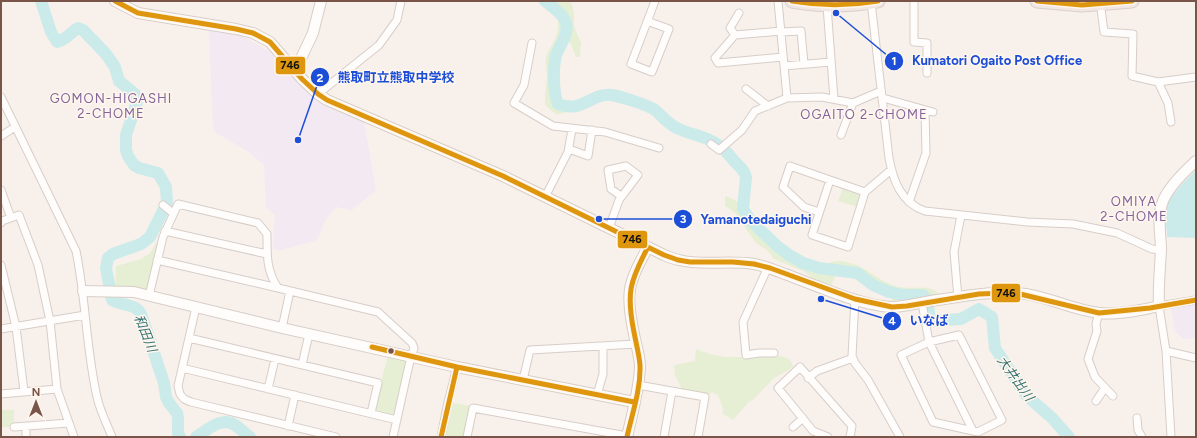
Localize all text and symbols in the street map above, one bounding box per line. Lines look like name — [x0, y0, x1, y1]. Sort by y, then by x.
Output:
callout: Kumatori Ogaito Post Office — [884, 48, 1090, 73]
text: Kumatori Ogaito Post Office — [912, 53, 1082, 68]
text: 1 — [891, 54, 897, 68]
line badge: 746 — [275, 56, 306, 75]
text: 746 — [280, 59, 300, 72]
callout: 熊取町立熊取中学校 — [310, 65, 463, 90]
text: 熊取町立熊取中学校 — [337, 70, 455, 85]
text: 2 — [317, 71, 324, 85]
district label: GOMON-HIGASHI 2-CHOME — [50, 91, 172, 121]
district label: OGAITO 2-CHOME — [800, 107, 928, 122]
district label: OMIYA 2-CHOME — [1100, 194, 1168, 224]
callout: Yamanotedaiguchi — [673, 206, 820, 232]
text: 3 — [680, 212, 687, 226]
text: Yamanotedaiguchi — [701, 212, 811, 227]
line badge: 746 — [617, 230, 648, 249]
text: 746 — [622, 233, 642, 246]
line badge: 746 — [991, 283, 1021, 303]
text: 746 — [996, 287, 1016, 300]
callout: いなば — [882, 308, 957, 333]
water label: 和田川 — [131, 312, 161, 356]
text: いなば — [909, 313, 949, 328]
text: 4 — [888, 314, 896, 328]
unlabelled marker — [386, 346, 396, 356]
water label: 大井出川 — [994, 353, 1038, 405]
north arrow — [16, 382, 56, 422]
text: N — [32, 386, 40, 399]

